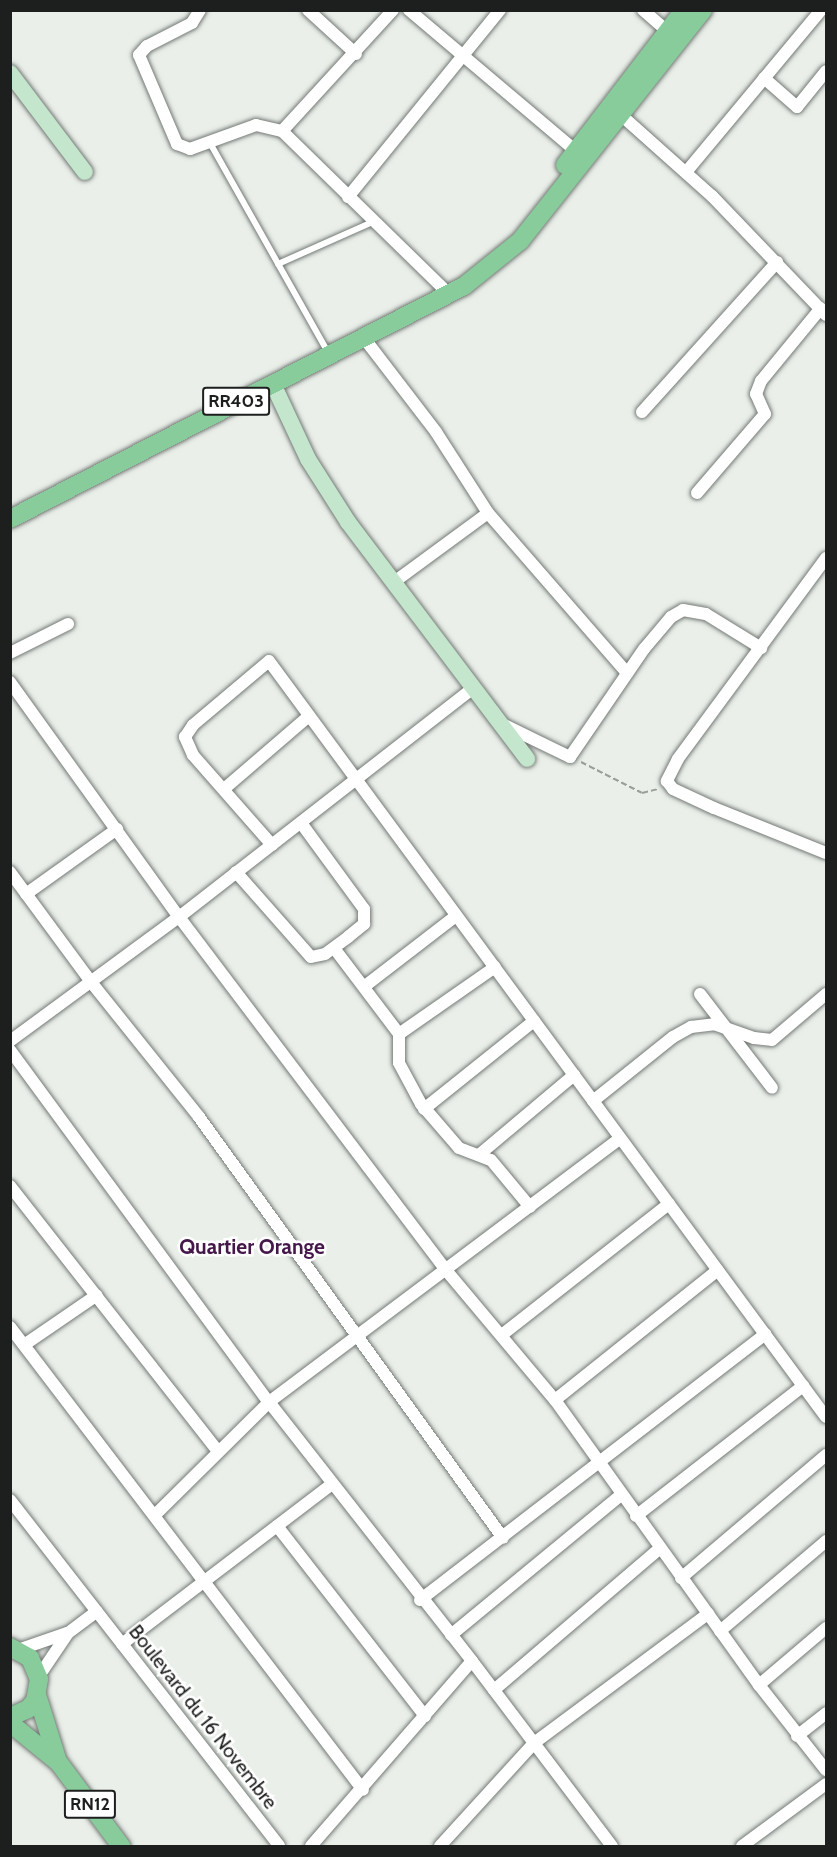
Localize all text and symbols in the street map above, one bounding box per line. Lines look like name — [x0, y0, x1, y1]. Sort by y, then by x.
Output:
road number: RR403 — [202, 386, 270, 416]
district label: Quartier Orange — [179, 1234, 325, 1260]
street label: Boulevard du 16 Novembre — [124, 1620, 282, 1814]
road number: RN12 — [63, 1789, 117, 1819]

